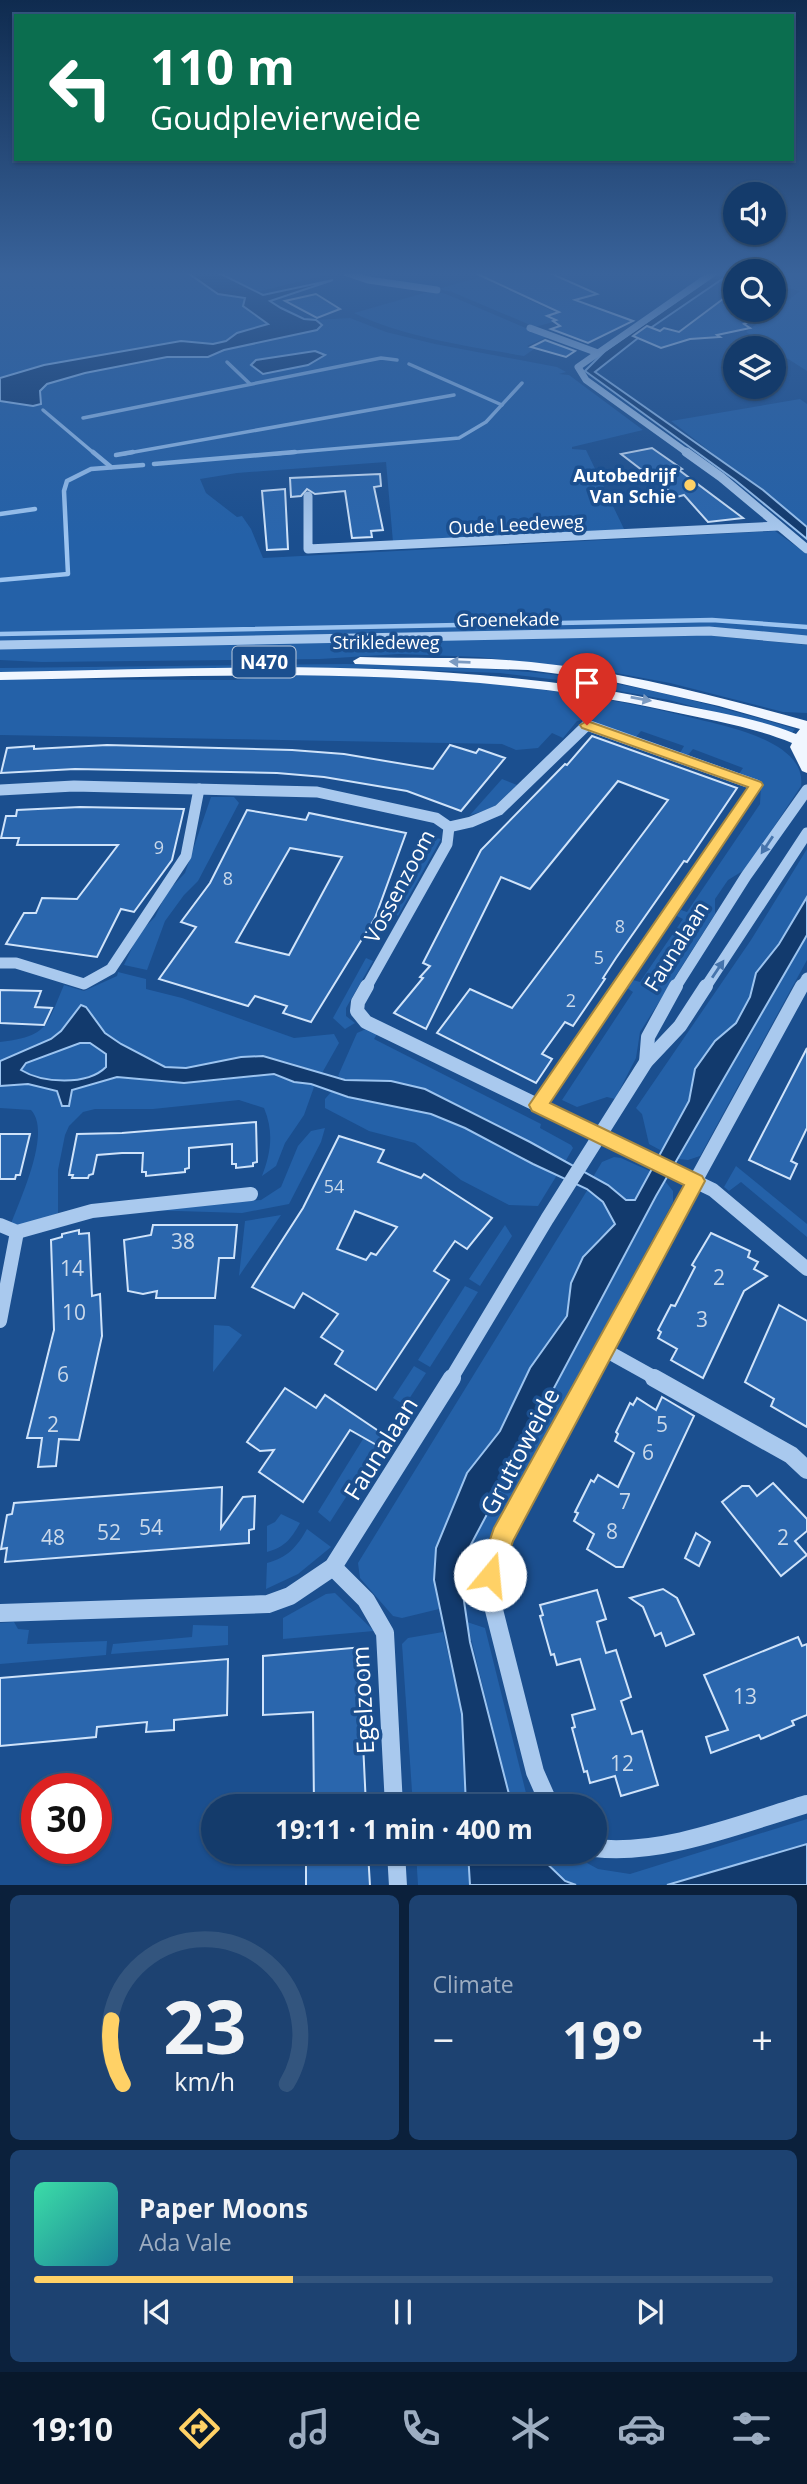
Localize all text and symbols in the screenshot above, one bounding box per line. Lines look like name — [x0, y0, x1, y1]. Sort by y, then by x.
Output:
text: 110 m — [150, 33, 295, 99]
icon: left — [35, 42, 126, 133]
text: Goudplevierweide — [150, 96, 421, 139]
map controls — [723, 182, 786, 399]
button: sound — [723, 182, 786, 245]
button: search — [723, 259, 786, 322]
button: layers — [723, 336, 786, 399]
place label: Autobedrijf Van Schie — [573, 463, 677, 508]
marker: Autobedrijf Van Schie — [682, 477, 698, 493]
street label: Oude Leedeweg — [448, 508, 584, 540]
street label: Groenekade — [456, 606, 560, 632]
street label: Strikledeweg — [332, 630, 440, 654]
road number: N470 — [232, 646, 296, 678]
pin — [557, 653, 617, 725]
one-way arrow — [449, 657, 471, 668]
icon: arrive — [568, 664, 606, 702]
one-way arrow — [630, 694, 652, 705]
street label: Vossenzoom — [357, 825, 441, 947]
house number: 9 — [154, 835, 164, 859]
one-way arrow — [761, 836, 774, 855]
house number: 8 — [223, 866, 233, 890]
street label: Faunalaan — [637, 896, 715, 996]
house number: 8 — [615, 914, 625, 938]
house number: 5 — [594, 945, 604, 969]
one-way arrow — [711, 960, 724, 979]
house number: 2 — [566, 988, 576, 1012]
house number: 54 — [324, 1174, 344, 1198]
house number: 38 — [171, 1227, 195, 1255]
house number: 14 — [60, 1254, 84, 1282]
house number: 2 — [713, 1263, 725, 1291]
house number: 10 — [62, 1298, 86, 1326]
house number: 3 — [696, 1305, 708, 1333]
house number: 6 — [57, 1360, 69, 1388]
street label: Gruttoweide — [472, 1382, 566, 1520]
street label: Faunalaan — [335, 1390, 425, 1506]
house number: 2 — [47, 1410, 59, 1438]
house number: 5 — [656, 1410, 668, 1438]
house number: 6 — [642, 1438, 654, 1466]
house number: 7 — [619, 1487, 631, 1515]
house number: 54 — [139, 1513, 163, 1541]
house number: 8 — [606, 1517, 618, 1545]
house number: 52 — [97, 1518, 121, 1546]
house number: 48 — [41, 1523, 65, 1551]
house number: 2 — [777, 1523, 789, 1551]
position arrow — [453, 1538, 527, 1612]
street label: Egelzoom — [343, 1645, 381, 1755]
house number: 13 — [733, 1682, 757, 1710]
house number: 12 — [610, 1749, 634, 1777]
speed limit sign: 30 — [21, 1773, 112, 1864]
text: 19:11 · 1 min · 400 m — [275, 1811, 533, 1847]
text: Climate — [433, 1968, 514, 2000]
text: 23 — [163, 1976, 246, 2075]
text: 19° — [562, 2003, 644, 2074]
text: − — [433, 2013, 454, 2065]
text: + — [751, 2013, 773, 2065]
text: km/h — [174, 2063, 235, 2097]
text: Paper Moons — [139, 2190, 308, 2226]
text: Ada Vale — [139, 2226, 232, 2258]
icon: previous — [138, 2293, 176, 2331]
icon: pause — [384, 2293, 422, 2331]
icon: next — [631, 2293, 669, 2331]
icon: directions — [175, 2404, 224, 2453]
icon: music — [285, 2404, 334, 2453]
icon: phone — [396, 2404, 445, 2453]
icon: climate — [506, 2404, 555, 2453]
icon: car — [617, 2404, 666, 2453]
icon: filters — [727, 2404, 776, 2453]
text: 19:10 — [31, 2407, 113, 2450]

